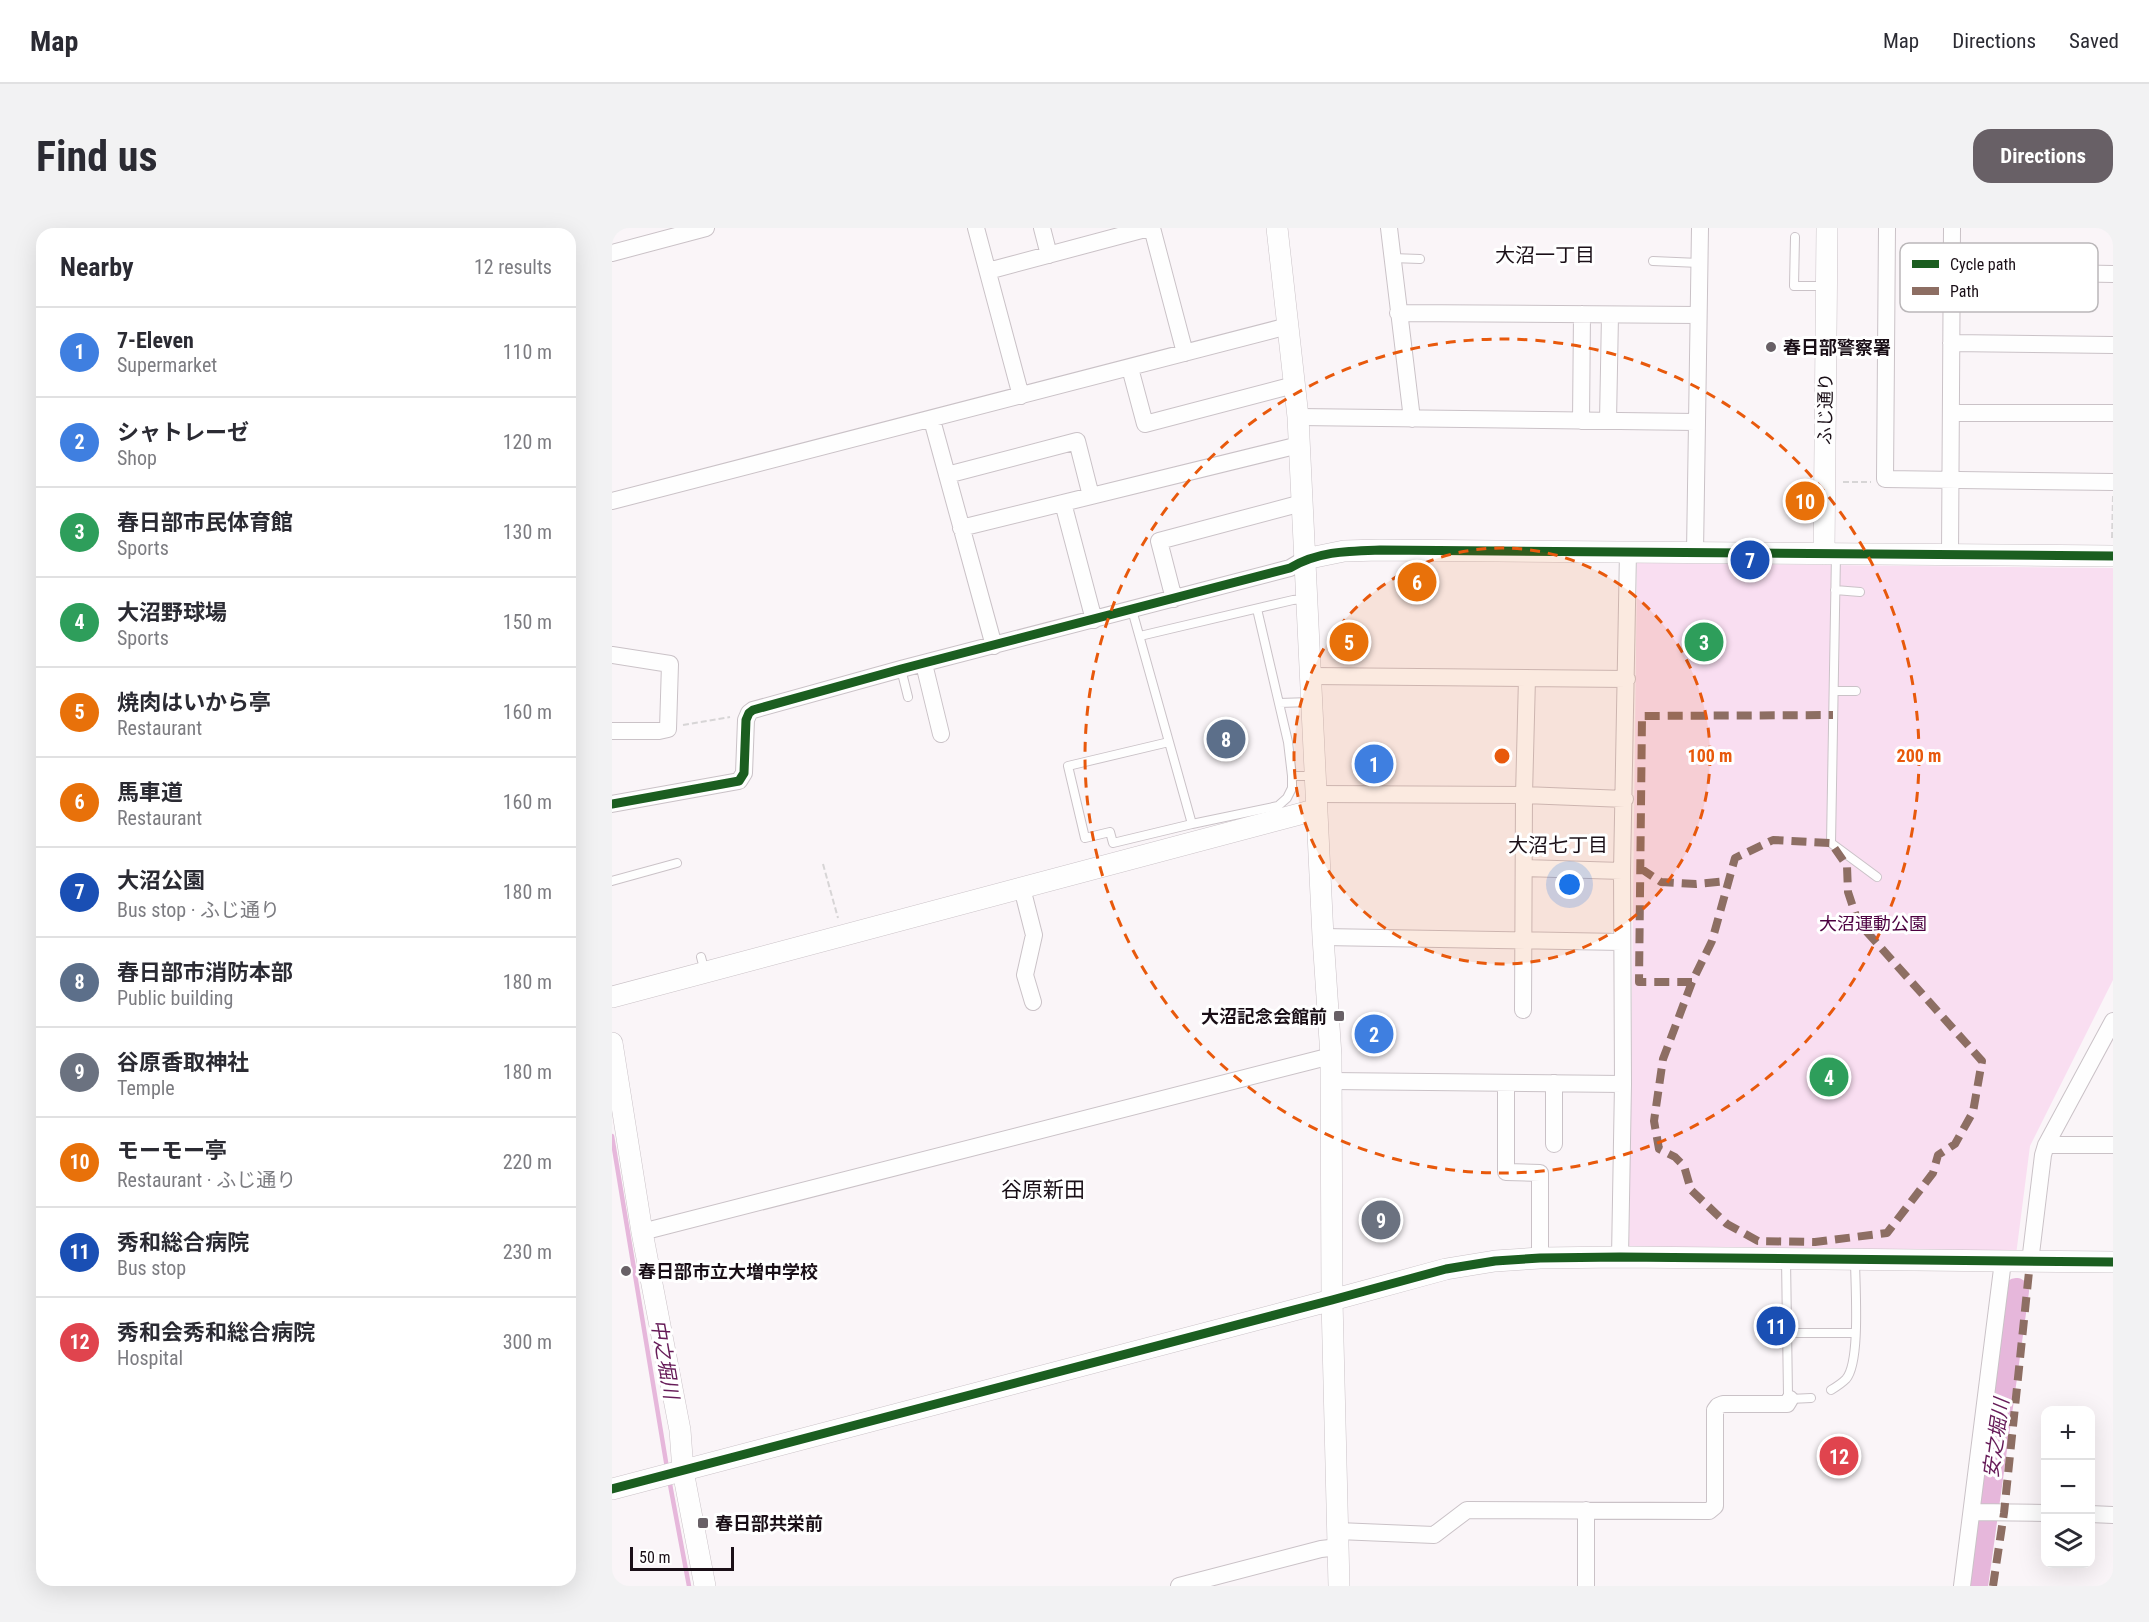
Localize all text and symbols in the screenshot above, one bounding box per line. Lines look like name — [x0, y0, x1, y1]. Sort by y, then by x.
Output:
text: Map — [30, 25, 78, 58]
text: Map — [1883, 29, 1919, 53]
text: Directions — [1952, 29, 2036, 53]
text: Saved — [2069, 29, 2119, 53]
button: Directions — [1973, 129, 2113, 183]
text: Find us — [36, 132, 157, 181]
district label: 大沼一丁目 — [1495, 243, 1595, 267]
legend — [1900, 243, 2098, 312]
text: Nearby — [60, 252, 134, 282]
text: 12 results — [474, 255, 552, 279]
text: Cycle path — [1950, 255, 2016, 274]
text: Path — [1950, 282, 1979, 301]
text: 7-Eleven — [117, 328, 194, 353]
place label: 春日部警察署 — [1783, 337, 1891, 358]
text: 1 — [74, 340, 85, 364]
text: 110 m — [503, 340, 552, 364]
marker: 春日部警察署 — [1764, 340, 1778, 354]
text: Supermarket — [117, 353, 217, 377]
street label: ふじ通り — [1814, 373, 1836, 445]
text: シャトレーゼ — [117, 420, 249, 445]
text: 2 — [74, 430, 85, 454]
text: 120 m — [503, 430, 552, 454]
text: Shop — [117, 446, 157, 470]
pin: 10 — [1786, 478, 1824, 524]
text: 春日部市民体育館 — [117, 510, 293, 535]
text: 3 — [74, 520, 85, 544]
text: 130 m — [503, 520, 552, 544]
text: Sports — [117, 536, 169, 560]
pin: 7 — [1730, 538, 1770, 582]
pin: 6 — [1398, 560, 1436, 604]
text: 大沼野球場 — [117, 600, 227, 625]
text: 4 — [74, 610, 85, 634]
text: 150 m — [503, 610, 552, 634]
pin: 5 — [1330, 620, 1368, 664]
pin: 3 — [1684, 620, 1724, 664]
text: Sports — [117, 626, 169, 650]
text: 焼肉はいから亭 — [117, 690, 271, 715]
text: 5 — [74, 700, 85, 724]
text: 160 m — [503, 700, 552, 724]
text: Restaurant — [117, 716, 202, 740]
pin: 8 — [1206, 716, 1246, 762]
pin: 1 — [1354, 742, 1394, 786]
text: 100 m — [1688, 745, 1732, 766]
text: 200 m — [1897, 745, 1941, 766]
centre of rings — [1492, 746, 1512, 766]
text: 馬車道 — [117, 780, 183, 805]
text: 6 — [74, 790, 85, 814]
text: 160 m — [503, 790, 552, 814]
text: Restaurant — [117, 806, 202, 830]
district label: 大沼七丁目 — [1508, 833, 1608, 857]
text: 大沼公園 — [117, 868, 205, 893]
your location — [1555, 870, 1584, 899]
text: 7 — [74, 880, 85, 904]
text: 180 m — [503, 880, 552, 904]
text: Bus stop · ふじ通り — [117, 898, 280, 922]
park label: 大沼運動公園 — [1819, 913, 1927, 934]
text: 春日部市消防本部 — [117, 960, 293, 985]
text: 8 — [74, 970, 85, 994]
text: 180 m — [503, 970, 552, 994]
text: Public building — [117, 986, 233, 1010]
place label: 大沼記念会館前 — [1201, 1006, 1327, 1027]
marker: 大沼記念会館前 — [1332, 1009, 1346, 1023]
pin: 2 — [1354, 1012, 1394, 1056]
text: 谷原香取神社 — [117, 1050, 249, 1075]
pin: 4 — [1810, 1054, 1848, 1100]
text: 9 — [74, 1060, 85, 1084]
text: 180 m — [503, 1060, 552, 1084]
text: Temple — [117, 1076, 175, 1100]
text: モーモー亭 — [117, 1138, 227, 1163]
text: 10 — [69, 1150, 90, 1174]
text: 220 m — [503, 1150, 552, 1174]
text: Restaurant · ふじ通り — [117, 1168, 296, 1192]
district label: 谷原新田 — [1001, 1178, 1085, 1202]
pin: 9 — [1362, 1198, 1400, 1242]
text: 秀和総合病院 — [117, 1230, 249, 1255]
text: 11 — [69, 1240, 90, 1264]
text: 230 m — [503, 1240, 552, 1264]
text: Bus stop — [117, 1256, 186, 1280]
place label: 春日部市立大増中学校 — [638, 1261, 818, 1282]
marker: 春日部市立大増中学校 — [619, 1264, 633, 1278]
pin: 11 — [1756, 1304, 1796, 1348]
water label: 中之堀川 — [646, 1318, 684, 1402]
text: 秀和会秀和総合病院 — [117, 1320, 315, 1345]
text: 12 — [69, 1330, 90, 1354]
text: 300 m — [503, 1330, 552, 1354]
text: Hospital — [117, 1346, 183, 1370]
water label: 安之堀川 — [1979, 1395, 2014, 1479]
map controls — [2041, 1406, 2095, 1568]
button: + — [2041, 1406, 2095, 1460]
pin: 12 — [1820, 1434, 1858, 1478]
button: − — [2041, 1460, 2095, 1514]
place label: 春日部共栄前 — [715, 1513, 823, 1534]
button: layers — [2041, 1514, 2095, 1568]
marker: 春日部共栄前 — [696, 1516, 710, 1530]
scale bar — [630, 1544, 734, 1572]
text: 50 m — [639, 1548, 671, 1567]

